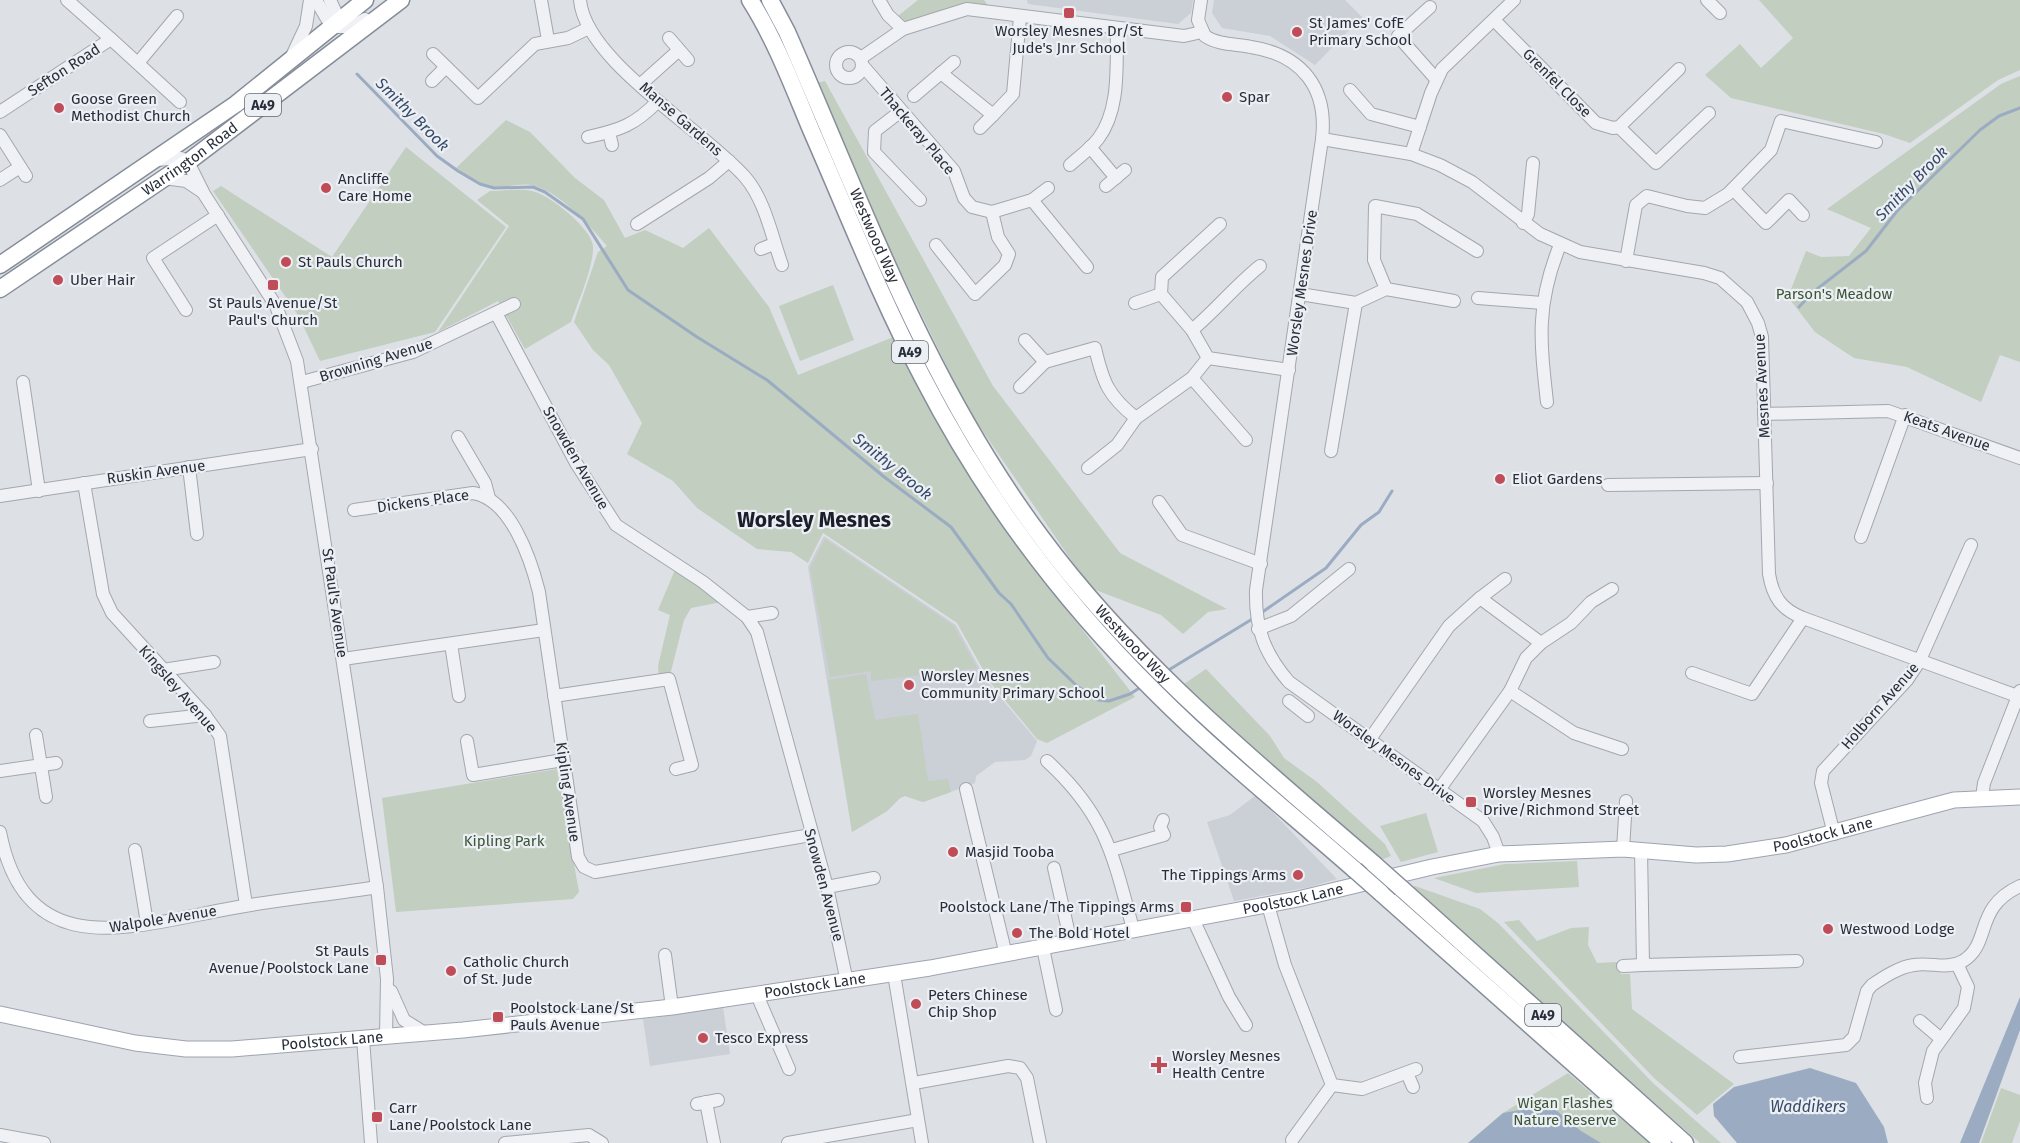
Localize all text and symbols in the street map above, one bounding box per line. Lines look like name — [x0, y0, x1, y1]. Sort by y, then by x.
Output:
marker: Worsley Mesnes Dr/St Jude's Jnr School — [1062, 6, 1076, 20]
place label: St James' CofE Primary School — [1309, 14, 1412, 49]
place label: Worsley Mesnes Dr/St Jude's Jnr School — [995, 22, 1144, 57]
marker: St James' CofE Primary School — [1290, 25, 1304, 39]
street label: Sefton Road — [24, 40, 104, 100]
street label: Grenfel Close — [1519, 45, 1595, 121]
water label: Smithy Brook — [371, 73, 453, 155]
street label: Manse Gardens — [636, 78, 726, 160]
street label: Thackeray Place — [875, 84, 959, 178]
place label: Spar — [1239, 88, 1270, 106]
place label: Goose Green Methodist Church — [71, 90, 190, 125]
marker: Spar — [1220, 90, 1234, 104]
road number: A49 — [245, 94, 281, 116]
marker: Goose Green Methodist Church — [52, 101, 66, 115]
street label: Warrington Road — [138, 118, 241, 200]
water label: Smithy Brook — [1871, 142, 1952, 225]
place label: Ancliffe Care Home — [338, 170, 412, 205]
marker: Ancliffe Care Home — [319, 181, 333, 195]
street label: Westwood Way — [846, 186, 903, 286]
street label: Worsley Mesnes Drive — [1283, 209, 1321, 357]
place label: St Pauls Church — [298, 253, 403, 271]
marker: St Pauls Church — [279, 255, 293, 269]
place label: Uber Hair — [70, 271, 135, 289]
marker: Uber Hair — [51, 273, 65, 287]
marker: St Pauls Avenue/St Paul's Church — [266, 278, 280, 292]
park label: Parson's Meadow — [1776, 285, 1892, 303]
place label: St Pauls Avenue/St Paul's Church — [209, 294, 338, 329]
street label: Mesnes Avenue — [1750, 333, 1774, 439]
street label: Browning Avenue — [317, 334, 435, 386]
road number: A49 — [892, 341, 928, 363]
street label: Snowden Avenue — [539, 403, 613, 513]
street label: Keats Avenue — [1901, 407, 1993, 455]
water label: Smithy Brook — [849, 428, 936, 504]
street label: Ruskin Avenue — [106, 456, 206, 488]
place label: Eliot Gardens — [1512, 470, 1603, 488]
marker: Eliot Gardens — [1493, 472, 1507, 486]
street label: Dickens Place — [376, 486, 470, 516]
district label: Worsley Mesnes — [737, 507, 891, 533]
street label: St Paul's Avenue — [318, 547, 352, 659]
street label: Westwood Way — [1091, 601, 1175, 687]
street label: Kingsley Avenue — [135, 642, 221, 736]
street label: Holborn Avenue — [1837, 659, 1923, 753]
place label: Worsley Mesnes Community Primary School — [921, 667, 1105, 702]
marker: Worsley Mesnes Community Primary School — [902, 678, 916, 692]
street label: Worsley Mesnes Drive — [1329, 706, 1459, 808]
street label: Kipling Avenue — [552, 741, 584, 843]
place label: Worsley Mesnes Drive/Richmond Street — [1483, 784, 1640, 819]
marker: Worsley Mesnes Drive/Richmond Street — [1464, 795, 1478, 809]
street label: Poolstock Lane — [1772, 813, 1875, 856]
street label: Snowden Avenue — [800, 827, 848, 943]
park label: Kipling Park — [464, 832, 545, 850]
place label: Masjid Tooba — [965, 843, 1054, 861]
marker: Masjid Tooba — [946, 845, 960, 859]
place label: The Tippings Arms — [1162, 866, 1286, 884]
marker: The Tippings Arms — [1291, 868, 1305, 882]
street label: Poolstock Lane — [1241, 879, 1345, 918]
place label: Poolstock Lane/The Tippings Arms — [939, 898, 1174, 916]
marker: Poolstock Lane/The Tippings Arms — [1179, 900, 1193, 914]
street label: Walpole Avenue — [108, 902, 218, 936]
place label: Westwood Lodge — [1840, 920, 1955, 938]
marker: Westwood Lodge — [1821, 922, 1835, 936]
place label: The Bold Hotel — [1029, 924, 1130, 942]
marker: The Bold Hotel — [1010, 926, 1024, 940]
place label: St Pauls Avenue/Poolstock Lane — [209, 942, 369, 977]
marker: St Pauls Avenue/Poolstock Lane — [374, 953, 388, 967]
place label: Catholic Church of St. Jude — [463, 953, 569, 988]
marker: Catholic Church of St. Jude — [444, 964, 458, 978]
street label: Poolstock Lane — [763, 969, 867, 1002]
place label: Peters Chinese Chip Shop — [928, 986, 1028, 1021]
marker: Peters Chinese Chip Shop — [909, 997, 923, 1011]
place label: Poolstock Lane/St Pauls Avenue — [510, 999, 634, 1034]
road number: A49 — [1525, 1004, 1561, 1026]
marker: Poolstock Lane/St Pauls Avenue — [491, 1010, 505, 1024]
street label: Poolstock Lane — [280, 1028, 384, 1054]
place label: Tesco Express — [715, 1029, 808, 1047]
marker: Tesco Express — [696, 1031, 710, 1045]
place label: Worsley Mesnes Health Centre — [1172, 1047, 1280, 1082]
marker: Worsley Mesnes Health Centre — [1150, 1056, 1168, 1074]
park label: Wigan Flashes Nature Reserve — [1513, 1094, 1617, 1129]
water label: Waddikers — [1770, 1097, 1846, 1116]
place label: Carr Lane/Poolstock Lane — [389, 1099, 532, 1134]
marker: Carr Lane/Poolstock Lane — [370, 1110, 384, 1124]

